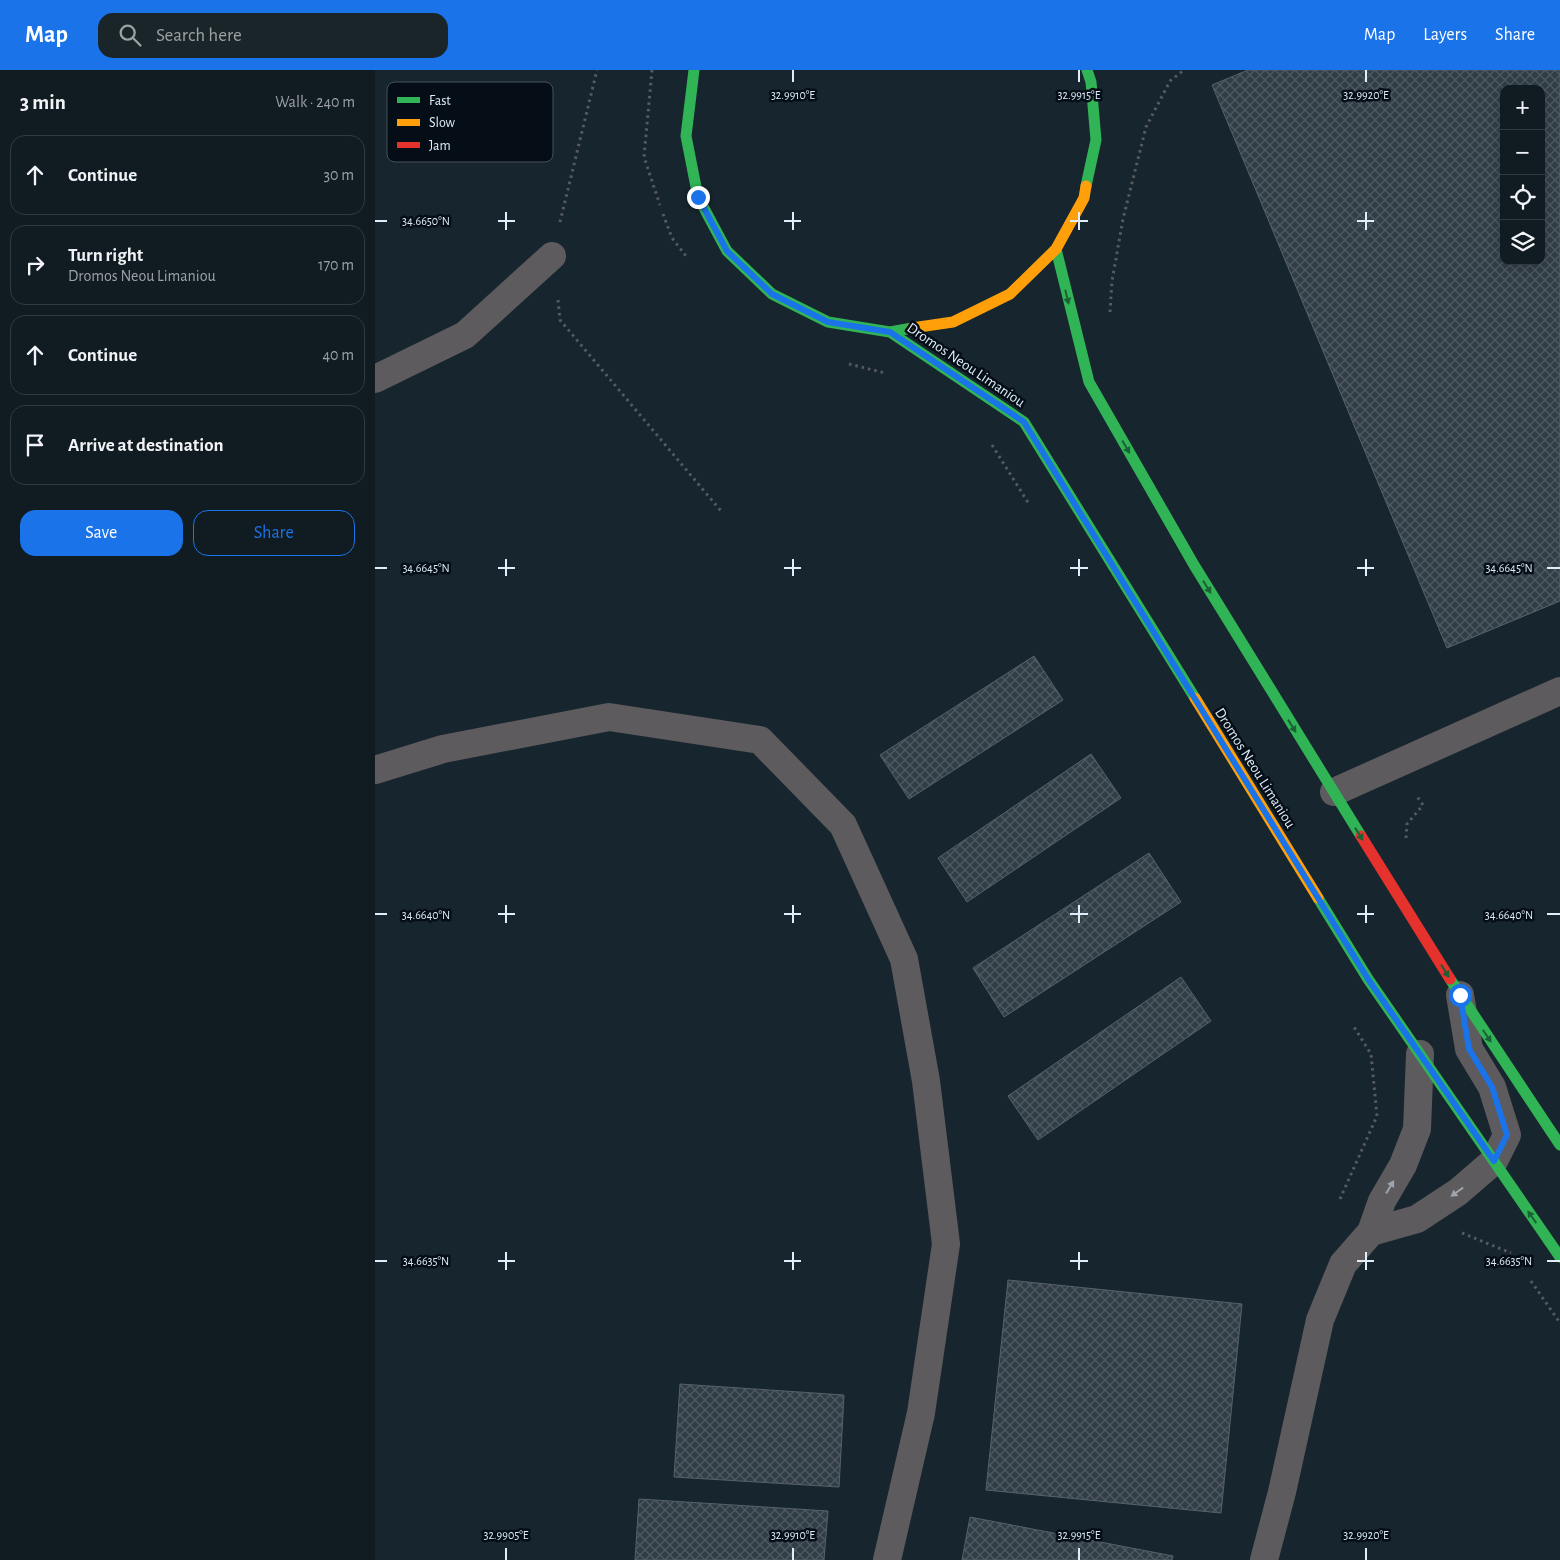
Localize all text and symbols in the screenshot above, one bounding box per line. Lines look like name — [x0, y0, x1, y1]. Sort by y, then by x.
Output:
search box — [98, 13, 448, 58]
icon: search — [116, 21, 144, 49]
text: Map — [25, 23, 68, 47]
text: Search here — [156, 26, 242, 45]
text: Map — [1364, 26, 1395, 44]
text: Layers — [1423, 26, 1467, 44]
text: Share — [1495, 26, 1535, 44]
legend — [387, 82, 553, 162]
map controls — [1500, 85, 1545, 265]
button: + — [1500, 85, 1545, 130]
text: 32.9910°E — [771, 89, 815, 101]
text: 32.9915°E — [1058, 89, 1101, 101]
text: 32.9920°E — [1343, 89, 1389, 101]
text: 3 min — [20, 92, 66, 113]
text: Walk · 240 m — [275, 94, 355, 110]
text: Fast — [429, 94, 451, 108]
text: Slow — [429, 116, 456, 130]
button: − — [1500, 130, 1545, 175]
text: Jam — [429, 139, 451, 153]
icon: ahead — [21, 161, 49, 189]
text: Continue — [68, 166, 137, 185]
text: 30 m — [324, 167, 354, 183]
button: locate — [1500, 175, 1545, 220]
route end — [687, 186, 710, 209]
text: 34.6650°N — [402, 215, 450, 227]
button: layers — [1500, 220, 1545, 265]
text: Turn right — [68, 246, 143, 265]
icon: right — [21, 251, 49, 279]
text: 170 m — [318, 257, 354, 273]
text: Dromos Neou Limaniou — [68, 268, 216, 284]
one-way arrow — [1064, 289, 1072, 304]
street label: Dromos Neou Limaniou — [904, 320, 1028, 410]
icon: ahead — [21, 341, 49, 369]
text: Continue — [68, 346, 137, 365]
text: 40 m — [322, 347, 354, 363]
icon: arrive — [21, 431, 49, 459]
text: Arrive at destination — [68, 436, 224, 455]
one-way arrow — [1121, 440, 1130, 453]
button: Save — [20, 510, 183, 556]
button: Share — [193, 510, 355, 556]
text: 34.6645°N — [402, 562, 450, 574]
text: 34.6645°N — [1485, 562, 1533, 574]
one-way arrow — [1203, 581, 1212, 594]
street label: Dromos Neou Limaniou — [1212, 705, 1298, 831]
one-way arrow — [1288, 719, 1297, 732]
one-way arrow — [1355, 827, 1364, 840]
text: 34.6640°N — [402, 909, 450, 921]
text: 34.6640°N — [1485, 909, 1533, 921]
one-way arrow — [1441, 965, 1450, 978]
route start — [1449, 984, 1472, 1007]
one-way arrow — [1482, 1029, 1492, 1043]
one-way arrow — [1386, 1181, 1395, 1194]
one-way arrow — [1450, 1187, 1464, 1197]
one-way arrow — [1527, 1210, 1537, 1223]
text: 34.6635°N — [403, 1255, 449, 1267]
text: 34.6635°N — [1486, 1255, 1532, 1267]
text: 32.9905°E — [483, 1529, 529, 1541]
text: 32.9910°E — [771, 1529, 815, 1541]
text: 32.9915°E — [1058, 1529, 1101, 1541]
text: 32.9920°E — [1343, 1529, 1389, 1541]

